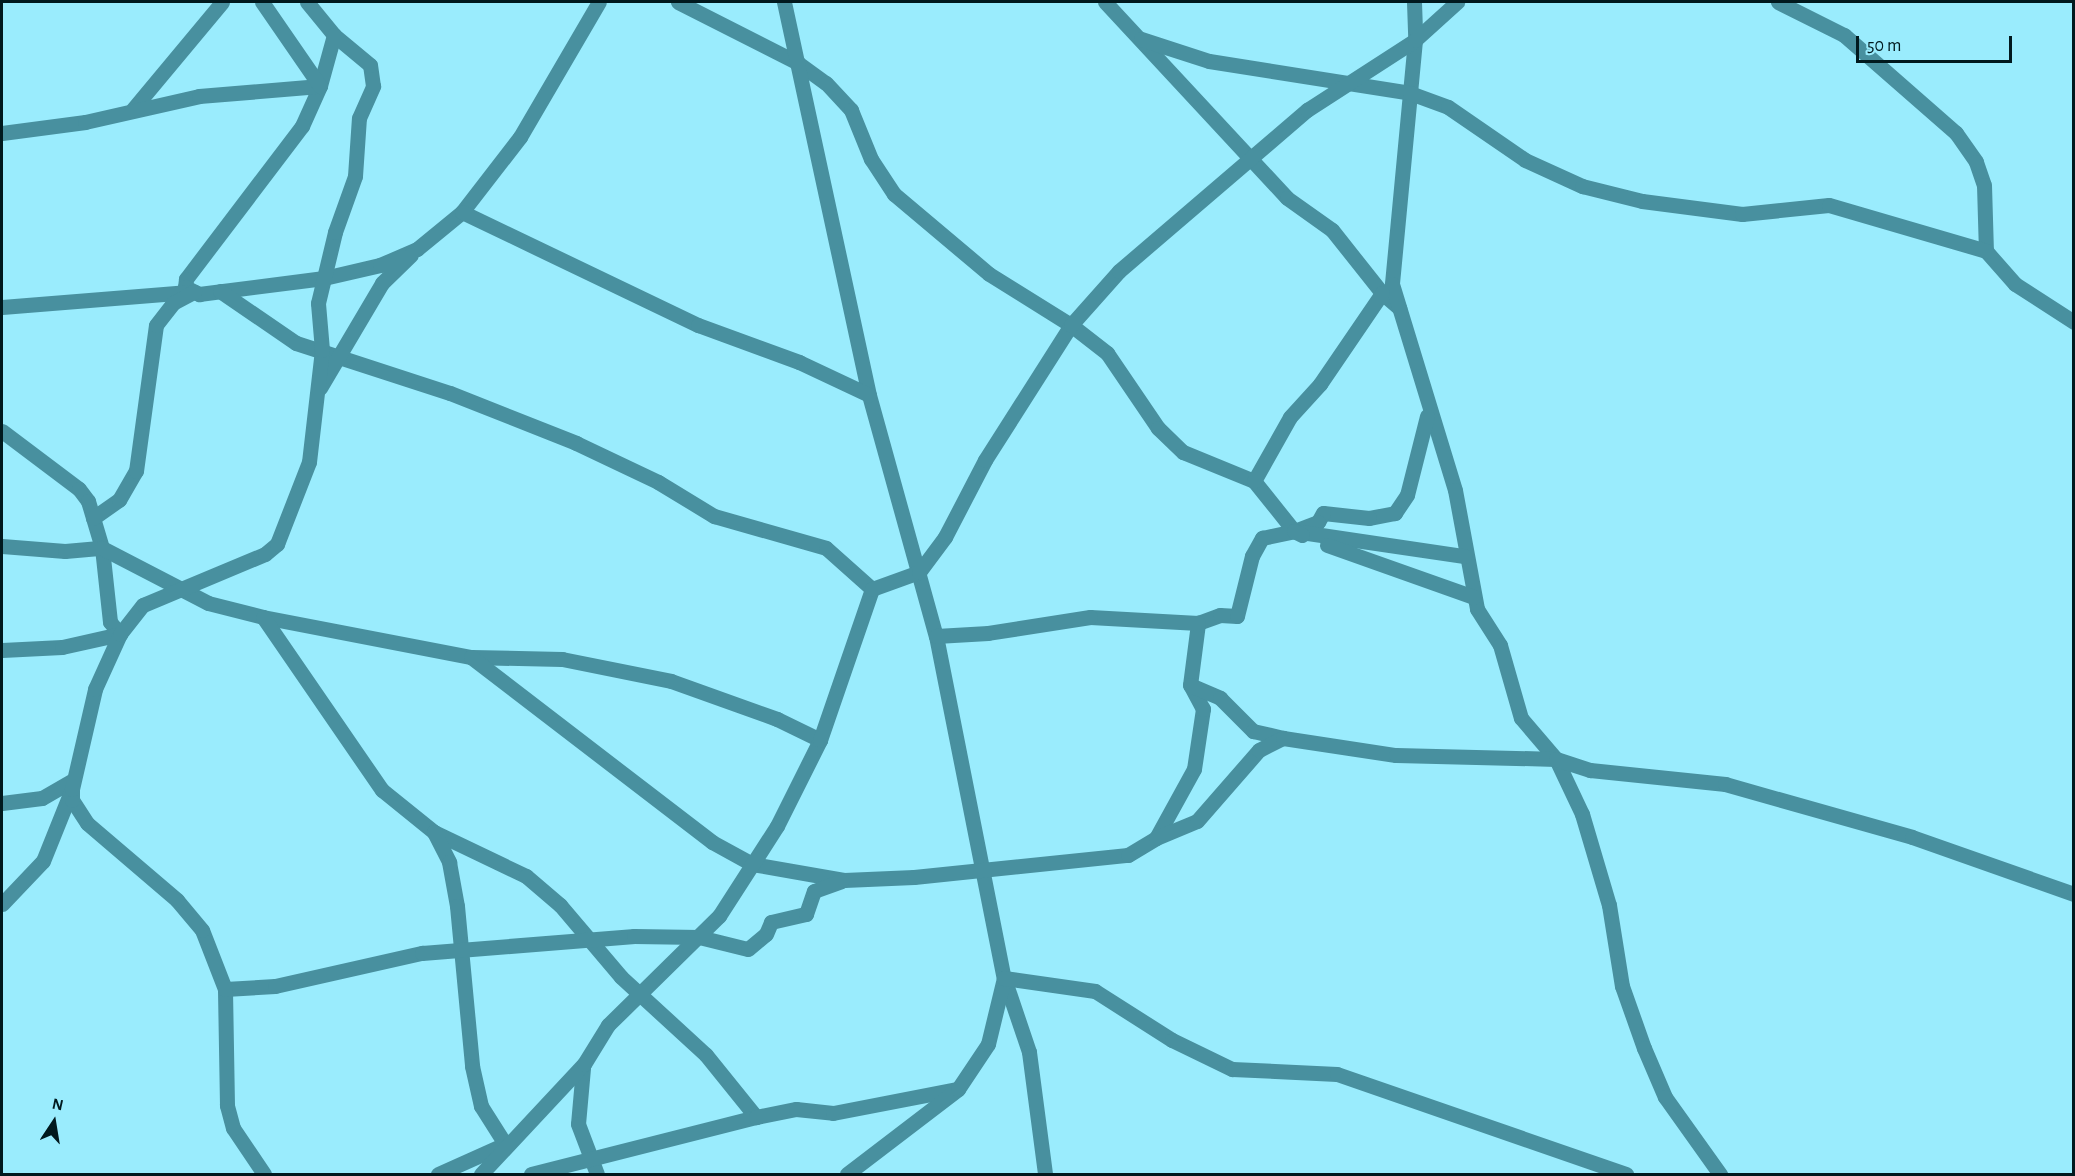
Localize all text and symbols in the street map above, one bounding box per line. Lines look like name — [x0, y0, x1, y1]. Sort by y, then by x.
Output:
scale bar — [1859, 24, 2015, 62]
text: 50 m — [1867, 37, 1901, 55]
north arrow — [24, 1092, 84, 1152]
text: N — [51, 1095, 65, 1113]

